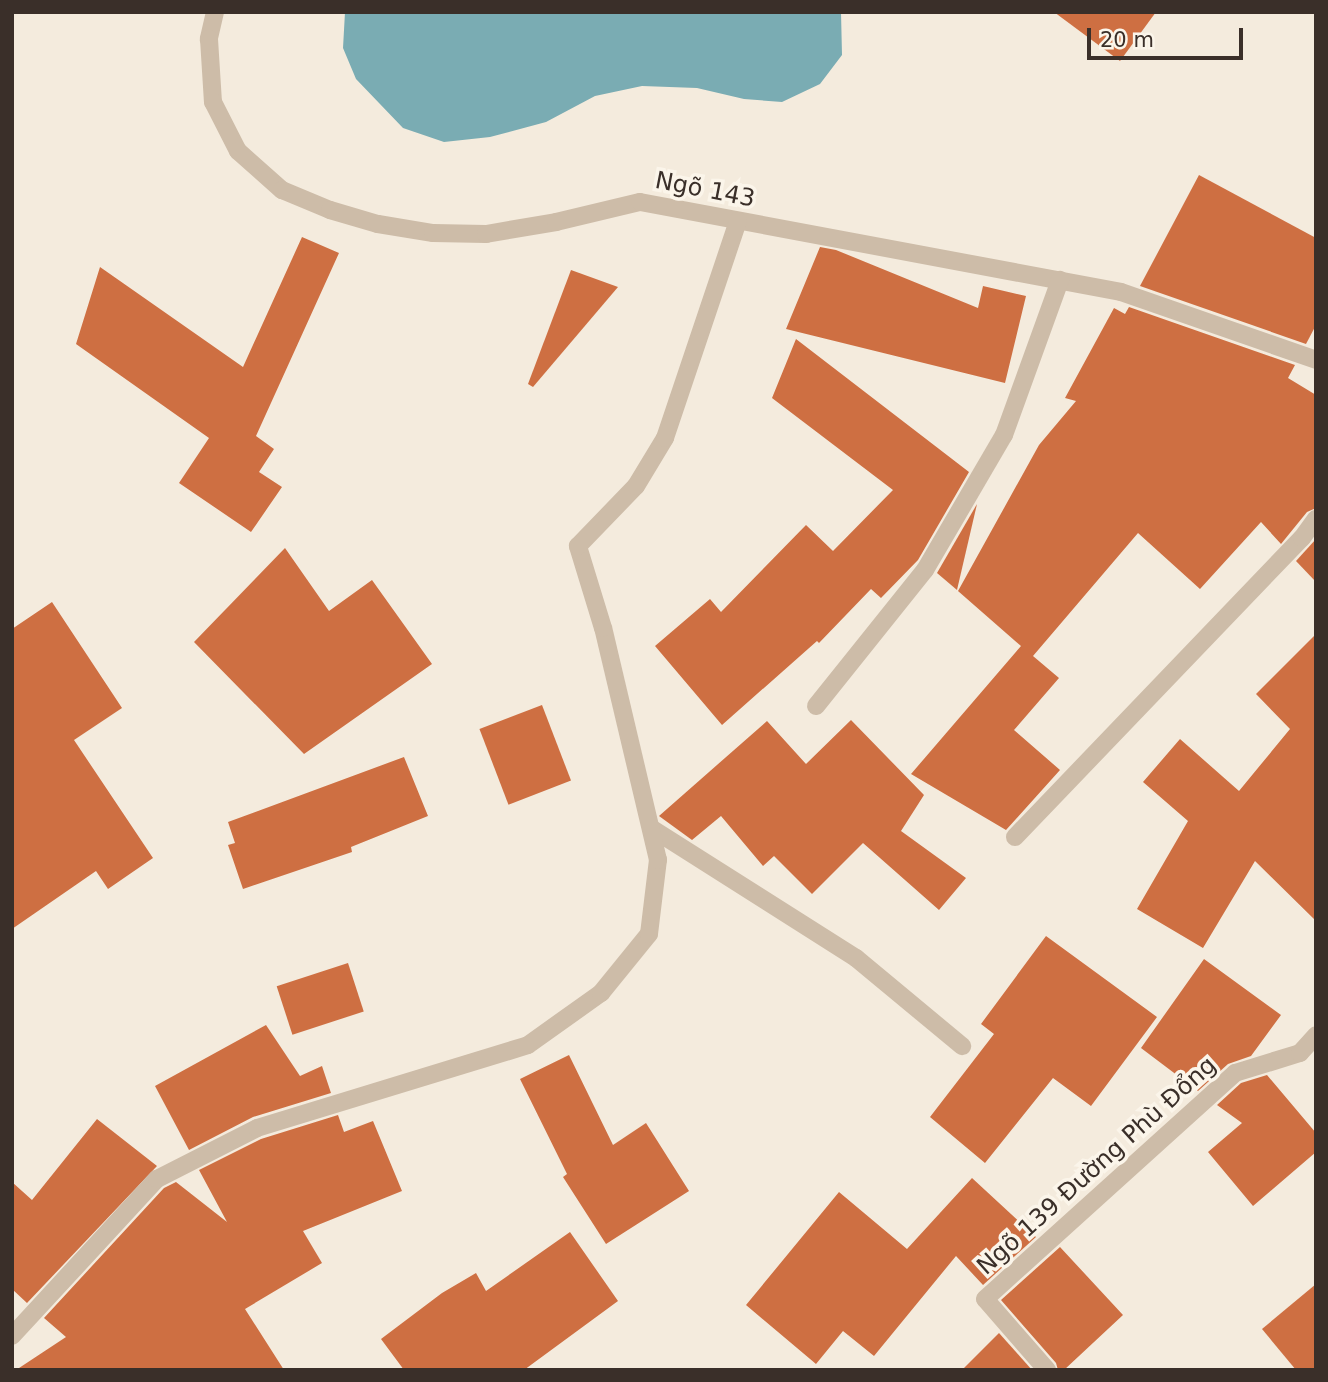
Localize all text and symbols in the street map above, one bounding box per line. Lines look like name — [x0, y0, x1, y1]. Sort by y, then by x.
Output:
scale bar — [1090, 14, 1246, 58]
text: 20 m — [1100, 28, 1154, 52]
street label: Ngõ 143 — [653, 166, 757, 214]
street label: Ngõ 139 Đường Phù Đổng — [972, 1051, 1222, 1281]

